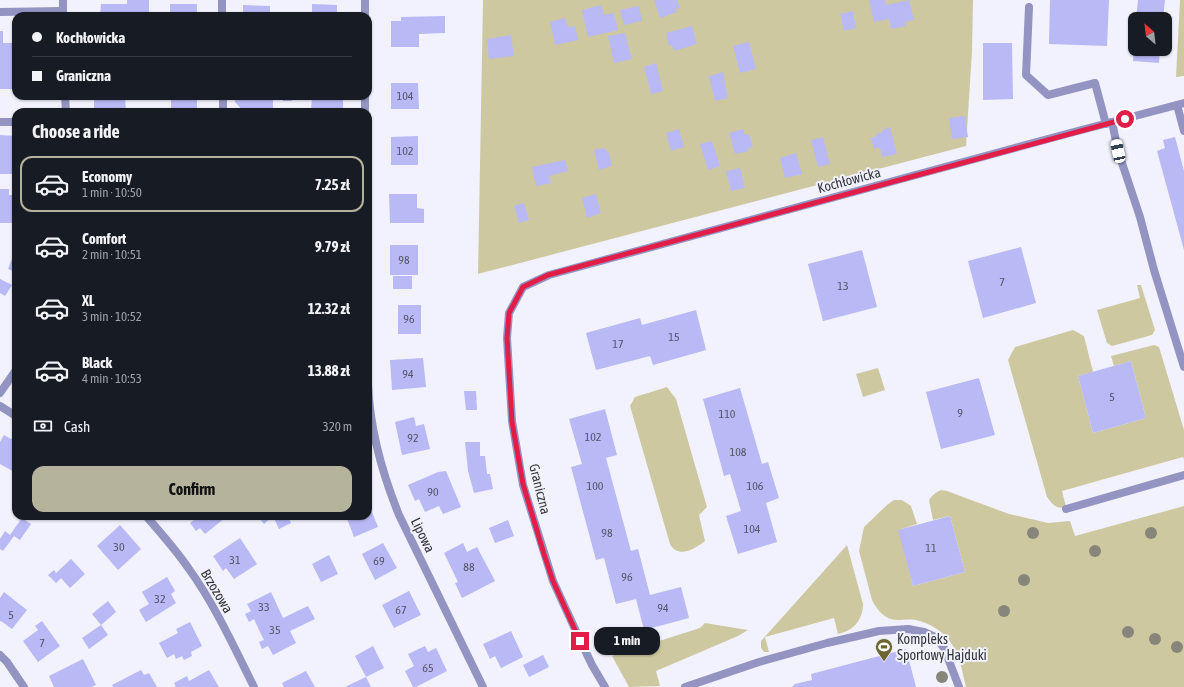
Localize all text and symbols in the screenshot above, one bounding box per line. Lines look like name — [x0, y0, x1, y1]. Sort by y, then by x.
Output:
north arrow — [1128, 12, 1172, 56]
map controls — [1128, 12, 1172, 56]
text: Kochłowicka — [56, 29, 125, 46]
text: Graniczna — [56, 67, 111, 84]
house number: 104 — [397, 89, 414, 103]
route start — [1116, 110, 1134, 128]
text: Choose a ride — [32, 121, 120, 142]
car — [1110, 138, 1126, 164]
house number: 102 — [397, 144, 413, 158]
street label: Kochłowicka — [816, 164, 882, 196]
icon: car — [34, 166, 70, 202]
text: Economy — [82, 168, 132, 185]
text: 7.25 zł — [315, 176, 350, 193]
text: 1 min · 10:50 — [82, 185, 142, 200]
icon: car — [34, 228, 70, 264]
text: Comfort — [82, 230, 126, 247]
text: 9.79 zł — [315, 238, 350, 255]
text: 2 min · 10:51 — [82, 247, 142, 262]
house number: 98 — [398, 253, 410, 267]
house number: 7 — [999, 275, 1005, 289]
house number: 13 — [837, 279, 849, 293]
icon: car — [34, 290, 70, 326]
text: XL — [82, 292, 95, 309]
text: 12.32 zł — [308, 300, 350, 317]
text: 3 min · 10:52 — [82, 309, 142, 324]
house number: 96 — [403, 312, 415, 326]
house number: 15 — [668, 330, 680, 344]
house number: 17 — [612, 337, 624, 351]
icon: car — [34, 352, 70, 388]
text: Black — [82, 354, 112, 371]
text: 13.88 zł — [308, 362, 350, 379]
house number: 94 — [402, 367, 414, 381]
text: 4 min · 10:53 — [82, 371, 142, 386]
house number: 5 — [1109, 390, 1115, 404]
house number: 9 — [957, 406, 963, 420]
house number: 110 — [719, 407, 736, 421]
icon: cash — [32, 415, 54, 437]
text: Cash — [64, 418, 90, 435]
text: 320 m — [323, 419, 352, 434]
house number: 102 — [585, 430, 601, 444]
house number: 92 — [407, 431, 419, 445]
house number: 108 — [730, 445, 747, 459]
street label: Graniczna — [526, 462, 554, 516]
button: Confirm — [32, 466, 352, 512]
house number: 100 — [587, 479, 604, 493]
house number: 106 — [747, 479, 764, 493]
house number: 90 — [427, 485, 439, 499]
street label: Lipowa — [408, 515, 438, 555]
house number: 104 — [744, 522, 761, 536]
house number: 98 — [601, 526, 613, 540]
house number: 30 — [113, 540, 125, 554]
house number: 11 — [925, 541, 937, 555]
house number: 31 — [229, 553, 241, 567]
house number: 69 — [373, 554, 385, 568]
house number: 88 — [463, 560, 475, 574]
street label: Brzozowa — [198, 566, 236, 616]
house number: 96 — [621, 570, 633, 584]
house number: 32 — [154, 592, 166, 606]
house number: 33 — [258, 600, 270, 614]
house number: 94 — [657, 601, 669, 615]
house number: 67 — [395, 603, 407, 617]
house number: 5 — [8, 608, 14, 622]
house number: 35 — [269, 623, 281, 637]
callout: 1 min — [594, 627, 660, 655]
place label: Kompleks Sportowy Hajduki — [897, 631, 987, 663]
route end — [571, 632, 589, 650]
text: 1 min — [614, 633, 640, 648]
house number: 7 — [39, 636, 45, 650]
sports icon: Kompleks Sportowy Hajduki — [874, 637, 894, 662]
house number: 65 — [422, 661, 434, 675]

